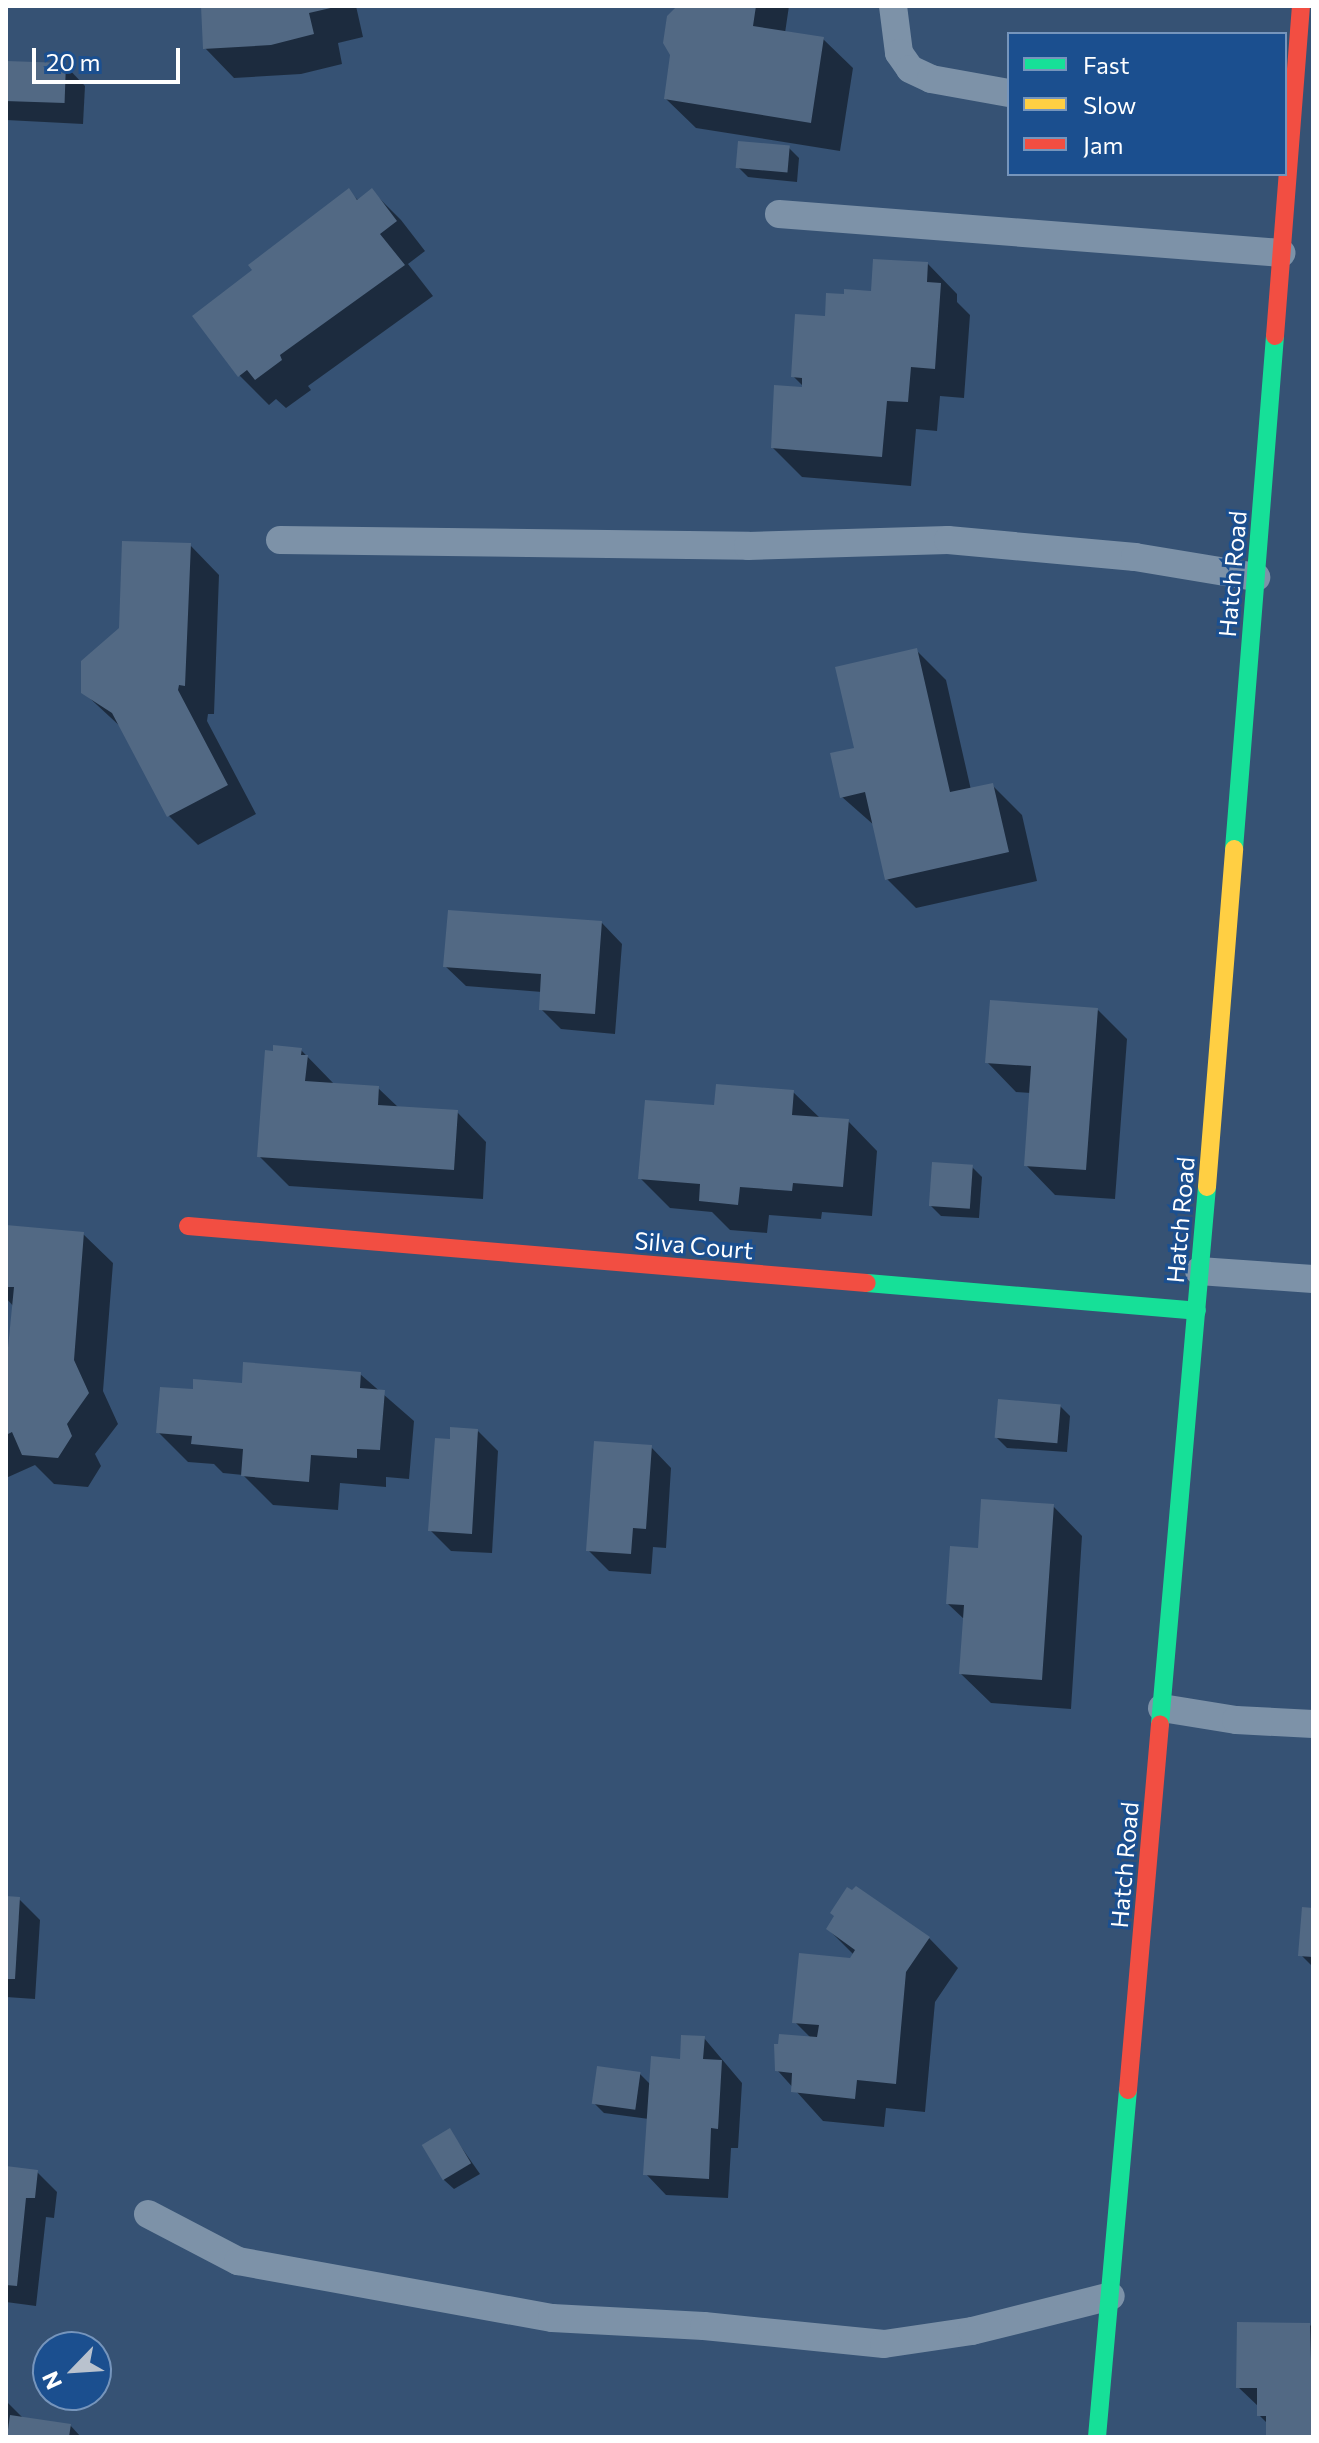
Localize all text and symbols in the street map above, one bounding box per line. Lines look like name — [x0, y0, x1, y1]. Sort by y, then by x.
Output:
scale bar — [36, 32, 184, 82]
legend — [1007, 32, 1287, 176]
text: 20 m — [46, 47, 100, 76]
text: Fast — [1083, 50, 1130, 79]
text: Slow — [1083, 90, 1136, 119]
text: Jam — [1083, 130, 1123, 159]
street label: Hatch Road — [1212, 510, 1252, 638]
street label: Hatch Road — [1160, 1156, 1200, 1284]
street label: Silva Court — [633, 1225, 755, 1265]
street label: Hatch Road — [1104, 1801, 1144, 1929]
north arrow — [32, 2331, 112, 2411]
text: N — [36, 2367, 67, 2394]

